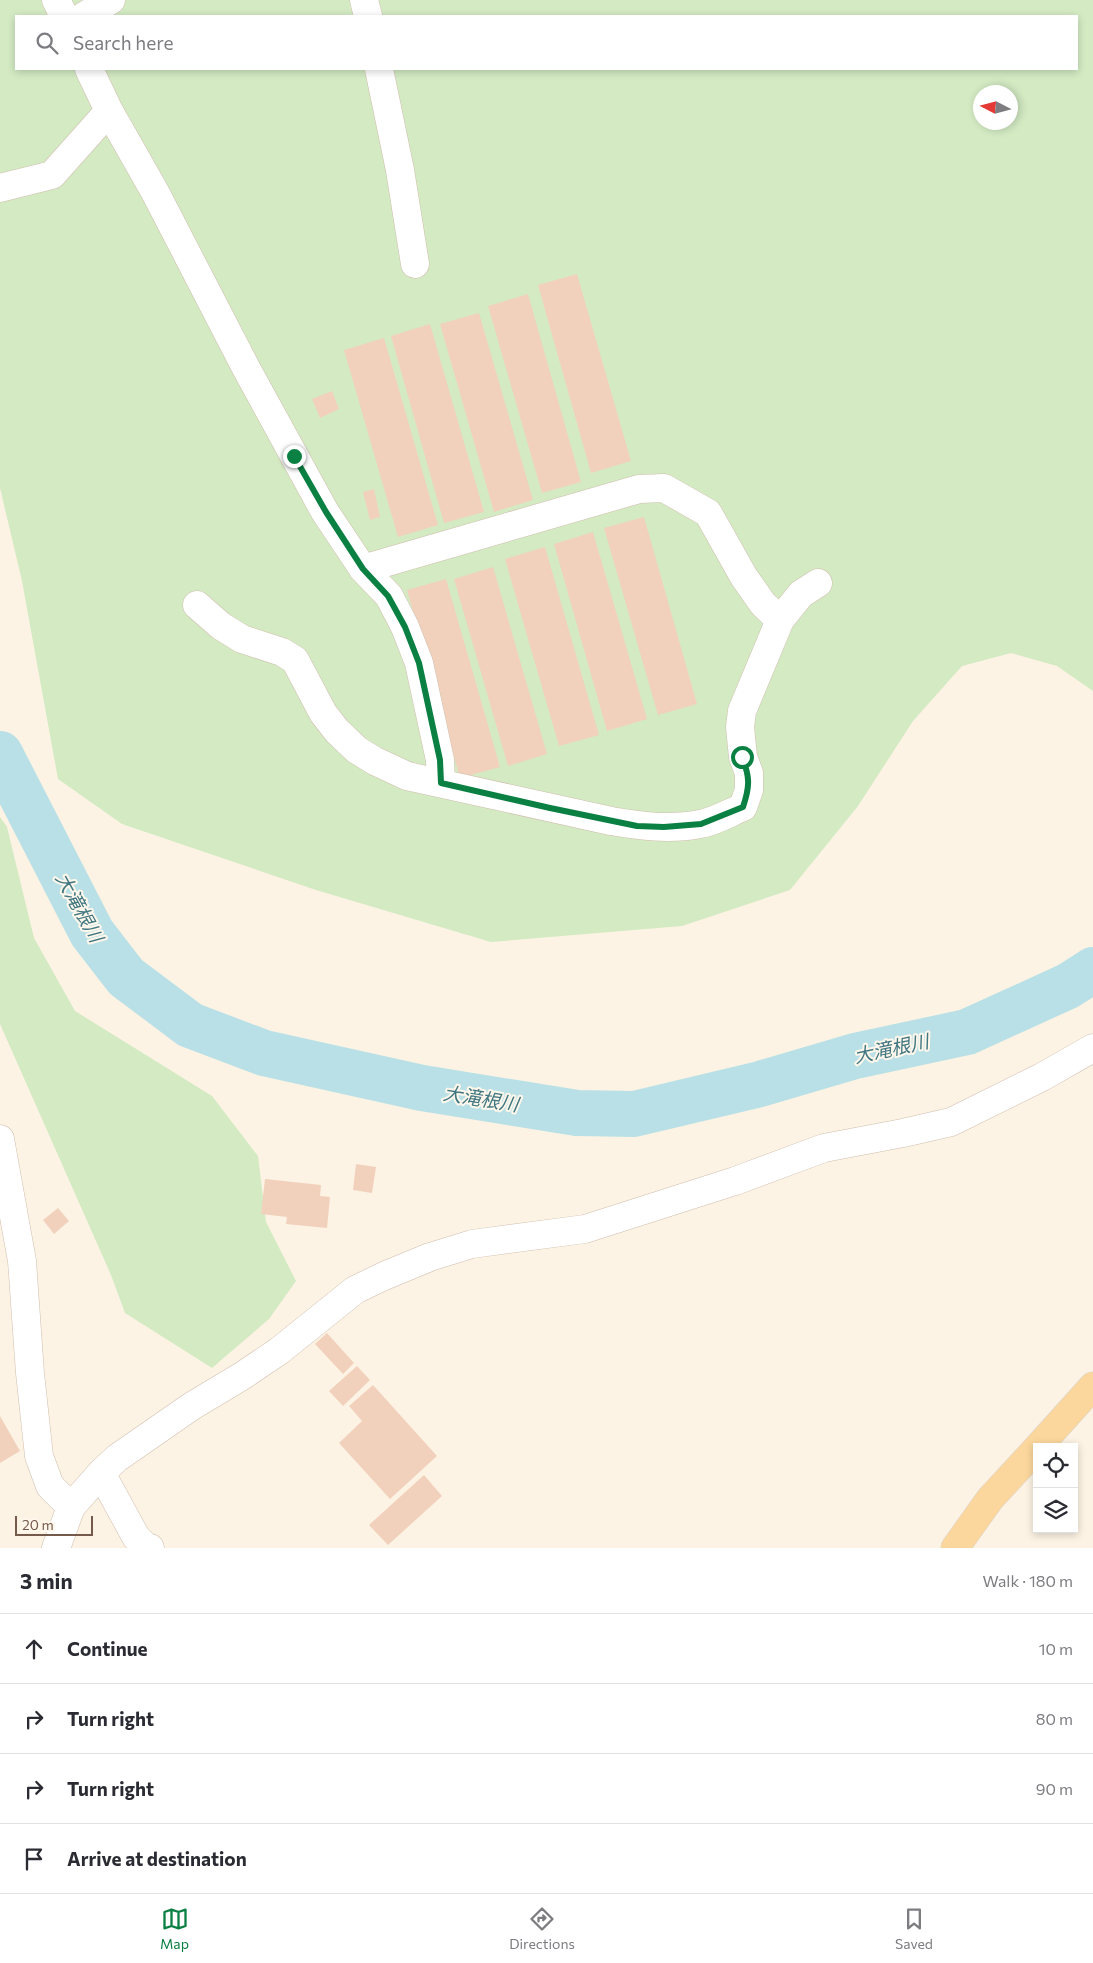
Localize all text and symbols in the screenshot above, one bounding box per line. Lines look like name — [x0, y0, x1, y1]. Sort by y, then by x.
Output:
search box — [15, 15, 1078, 70]
icon: search — [33, 29, 61, 57]
text: Search here — [73, 31, 173, 54]
north arrow — [973, 85, 1018, 130]
route end — [283, 445, 306, 468]
route start — [731, 746, 754, 769]
water label: 大滝根川 — [52, 868, 109, 948]
water label: 大滝根川 — [851, 1028, 933, 1067]
water label: 大滝根川 — [442, 1081, 522, 1116]
map controls — [1033, 1443, 1078, 1533]
button: locate — [1033, 1443, 1078, 1488]
button: layers — [1033, 1488, 1078, 1533]
scale bar — [15, 1513, 92, 1536]
text: 20 m — [22, 1516, 54, 1533]
text: 3 min — [20, 1568, 73, 1593]
text: Walk · 180 m — [983, 1571, 1073, 1590]
icon: ahead — [20, 1635, 48, 1663]
text: Continue — [67, 1637, 147, 1660]
text: 10 m — [1039, 1639, 1073, 1658]
icon: right — [20, 1705, 48, 1733]
text: Turn right — [67, 1707, 154, 1730]
text: 80 m — [1036, 1709, 1073, 1728]
icon: right — [20, 1775, 48, 1803]
text: Turn right — [67, 1777, 154, 1800]
text: 90 m — [1036, 1779, 1073, 1798]
icon: arrive — [20, 1845, 48, 1873]
text: Arrive at destination — [67, 1847, 247, 1870]
tab: Map — [160, 1905, 189, 1952]
tab: Directions — [509, 1905, 575, 1952]
tab: Saved — [895, 1905, 933, 1952]

